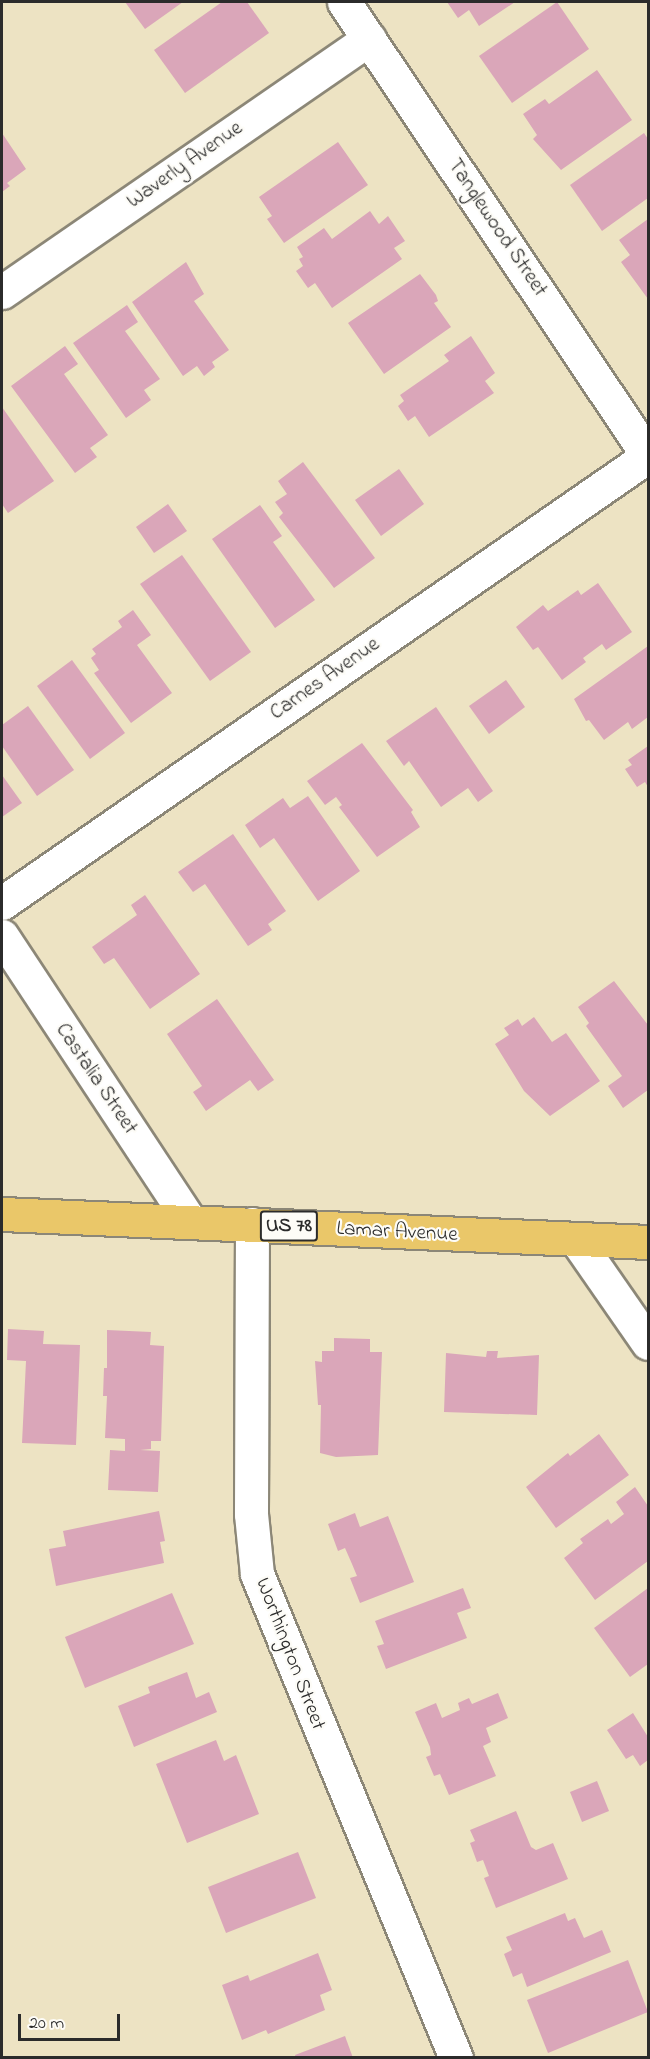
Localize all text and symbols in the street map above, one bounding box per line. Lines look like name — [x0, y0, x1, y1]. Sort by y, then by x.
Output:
street label: Waverly Avenue — [122, 116, 248, 214]
street label: Tanglewood Street — [442, 154, 552, 302]
street label: Carnes Avenue — [265, 632, 385, 726]
street label: Castalia Street — [50, 1019, 142, 1139]
road number: US 78 — [259, 1209, 319, 1243]
street label: Lamar Avenue — [336, 1216, 458, 1248]
street label: Worthington Street — [249, 1574, 331, 1734]
scale bar — [21, 2002, 123, 2040]
text: 20 m — [29, 2011, 64, 2037]

